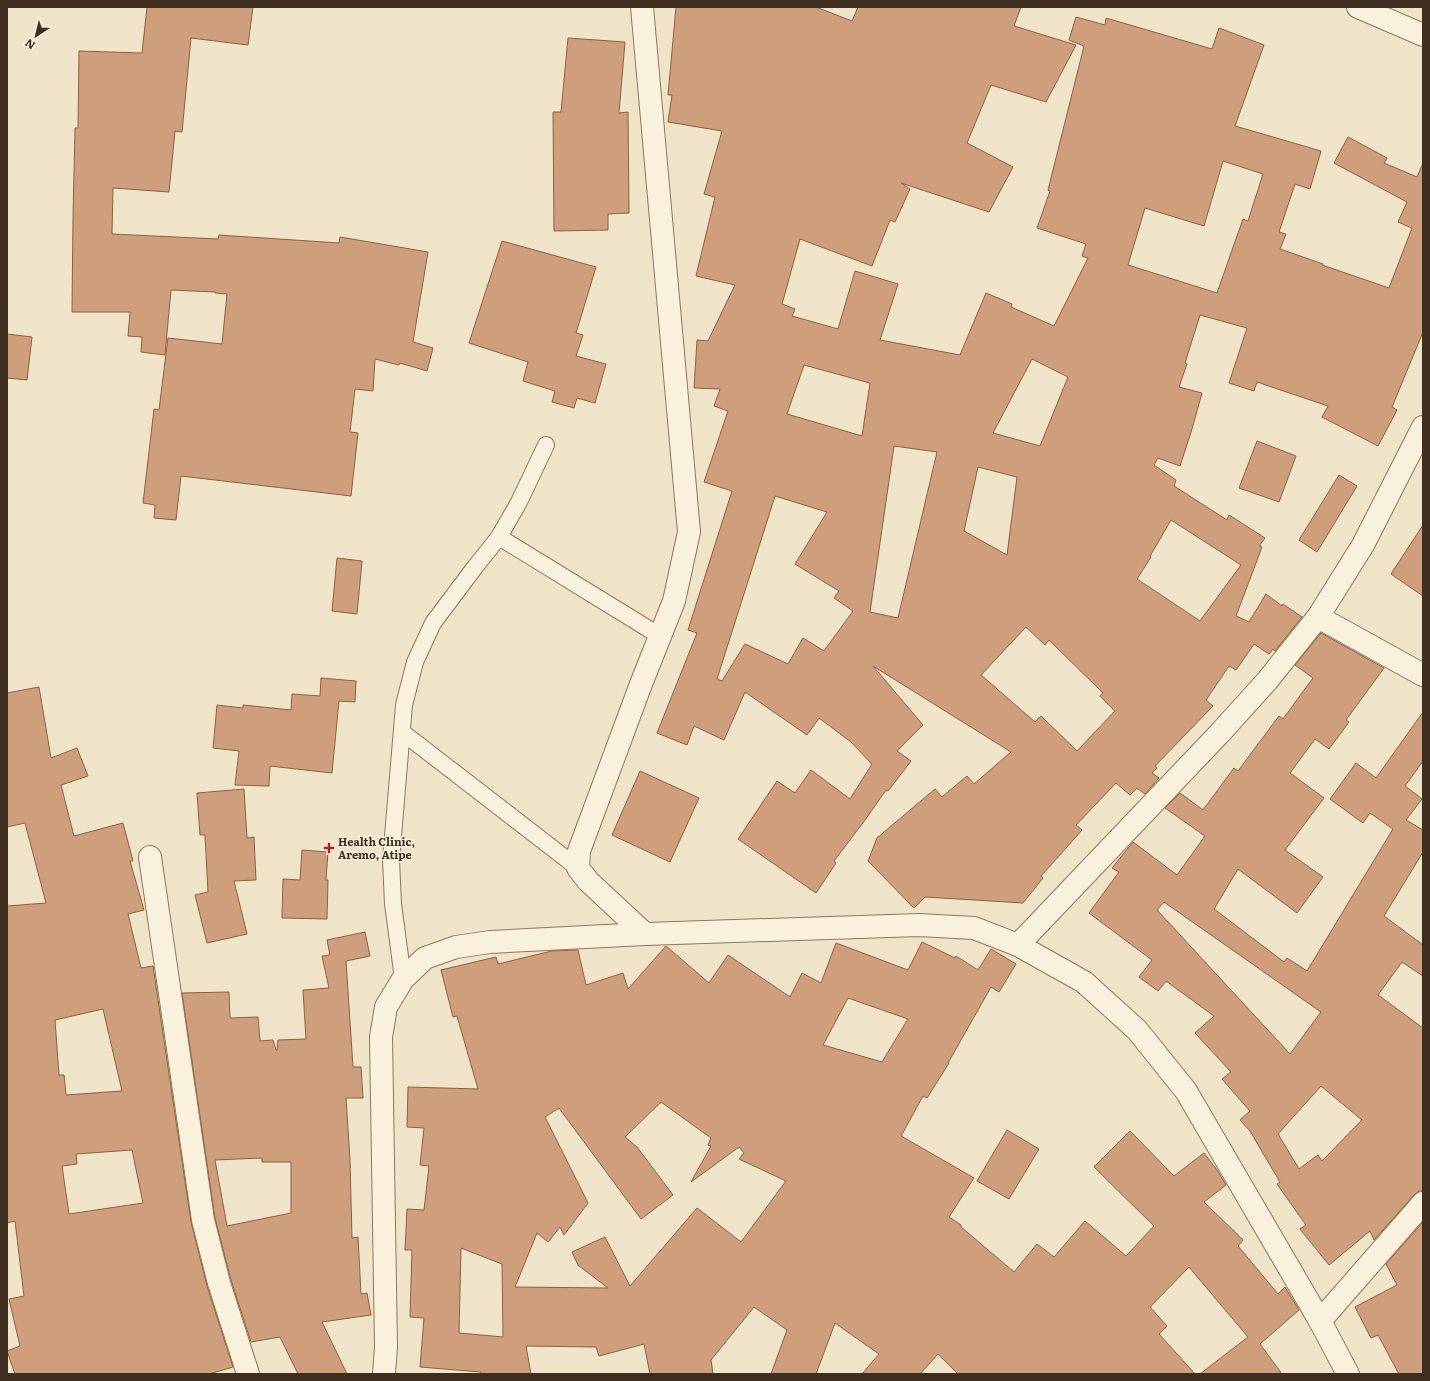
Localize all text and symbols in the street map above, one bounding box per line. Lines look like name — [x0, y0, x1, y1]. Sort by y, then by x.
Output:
north arrow — [16, 16, 56, 56]
text: N — [21, 36, 38, 54]
place label: Health Clinic, Aremo, Atipe — [338, 833, 415, 862]
marker: Health Clinic, Aremo, Atipe — [323, 842, 335, 854]

